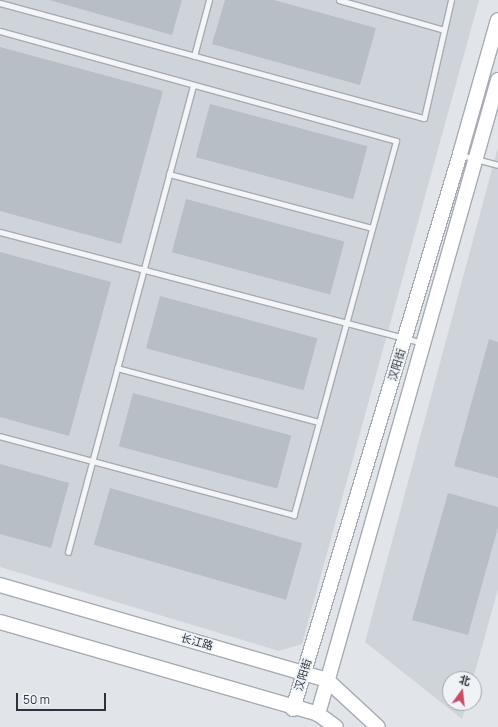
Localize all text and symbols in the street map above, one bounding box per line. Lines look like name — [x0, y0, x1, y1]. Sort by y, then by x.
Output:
street label: 汉阳街 — [386, 347, 408, 383]
street label: 长江路 — [179, 631, 215, 653]
street label: 汉阳街 — [292, 657, 314, 693]
north arrow — [442, 671, 482, 711]
text: 北 — [458, 671, 472, 689]
scale bar — [18, 685, 108, 711]
text: 50 m — [23, 691, 50, 708]

